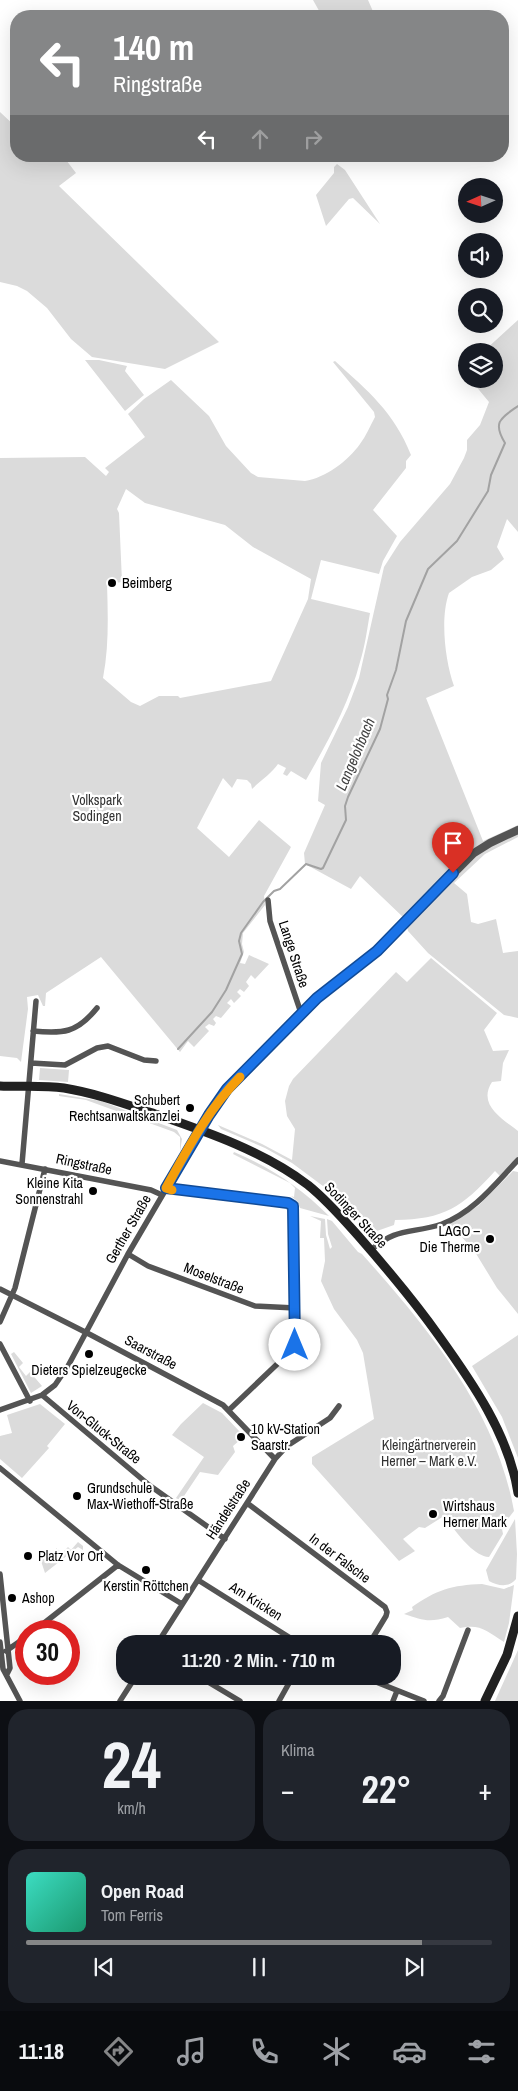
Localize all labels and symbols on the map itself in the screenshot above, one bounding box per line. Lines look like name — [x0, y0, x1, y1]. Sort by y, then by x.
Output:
north arrow — [458, 178, 502, 222]
place label: Beimberg — [122, 574, 172, 592]
marker: Beimberg — [106, 577, 118, 589]
water label: Langelohbach — [330, 714, 380, 794]
park label: Volkspark Sodingen — [72, 791, 122, 825]
pin — [432, 822, 474, 873]
street label: Lange Straße — [275, 918, 313, 990]
place label: Schubert Rechtsanwaltskanzlei — [69, 1091, 180, 1125]
marker: Schubert Rechtsanwaltskanzlei — [184, 1102, 196, 1114]
street label: Ringstraße — [54, 1149, 114, 1179]
place label: Kleine Kita Sonnenstrahl — [15, 1174, 84, 1208]
street label: Sodinger Straße — [321, 1178, 391, 1252]
marker: Kleine Kita Sonnenstrahl — [87, 1185, 99, 1197]
street label: Gerther Straße — [101, 1191, 155, 1267]
place label: LAGO – Die Therme — [420, 1222, 481, 1256]
marker: LAGO – Die Therme — [484, 1233, 496, 1245]
street label: Moselstraße — [181, 1258, 247, 1298]
position arrow — [268, 1318, 320, 1370]
street label: Saarstraße — [122, 1331, 180, 1373]
marker: Dieters Spielzeugecke — [83, 1348, 95, 1360]
place label: Dieters Spielzeugecke — [31, 1361, 147, 1379]
street label: Von-Gluck-Straße — [63, 1396, 145, 1468]
place label: 10 kV-Station Saarstr. — [251, 1420, 320, 1454]
marker: 10 kV-Station Saarstr. — [235, 1431, 247, 1443]
park label: Kleingärtnerverein Herner – Mark e.V. — [381, 1436, 477, 1470]
street label: Händelstraße — [202, 1475, 254, 1543]
place label: Grundschule Max-Wiethoff-Straße — [87, 1479, 193, 1513]
marker: Grundschule Max-Wiethoff-Straße — [71, 1490, 83, 1502]
place label: Wirtshaus Herner Mark — [443, 1497, 507, 1531]
marker: Wirtshaus Herner Mark — [427, 1508, 439, 1520]
street label: In der Falsche — [306, 1529, 374, 1587]
place label: Platz Vor Ort — [38, 1547, 103, 1565]
marker: Platz Vor Ort — [22, 1550, 34, 1562]
marker: Kerstin Röttchen — [140, 1564, 152, 1576]
place label: Kerstin Röttchen — [103, 1577, 189, 1595]
street label: Am Kricken — [225, 1577, 286, 1624]
place label: Ashop — [21, 1589, 55, 1607]
marker: Ashop — [6, 1592, 18, 1604]
speed limit sign: 30 — [15, 1620, 80, 1685]

